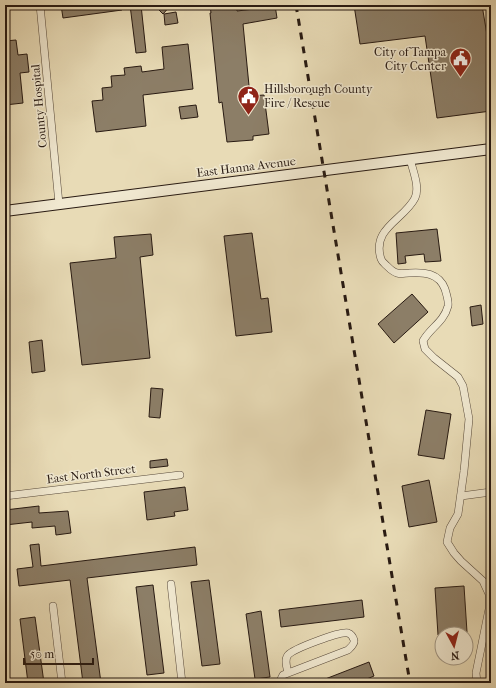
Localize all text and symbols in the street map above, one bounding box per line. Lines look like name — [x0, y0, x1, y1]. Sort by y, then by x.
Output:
place label: City of Tampa City Center — [374, 45, 447, 73]
public building icon: City of Tampa City Center — [448, 46, 474, 79]
street label: County Hospital — [28, 63, 50, 148]
place label: Hillsborough County Fire / Rescue — [264, 82, 373, 110]
public building icon: Hillsborough County Fire / Rescue — [235, 83, 261, 116]
street label: East Hanna Avenue — [196, 154, 297, 180]
street label: East North Street — [46, 462, 137, 486]
north arrow — [434, 626, 474, 666]
scale bar — [24, 640, 93, 666]
text: 50 m — [30, 647, 54, 661]
text: N — [450, 648, 460, 662]

